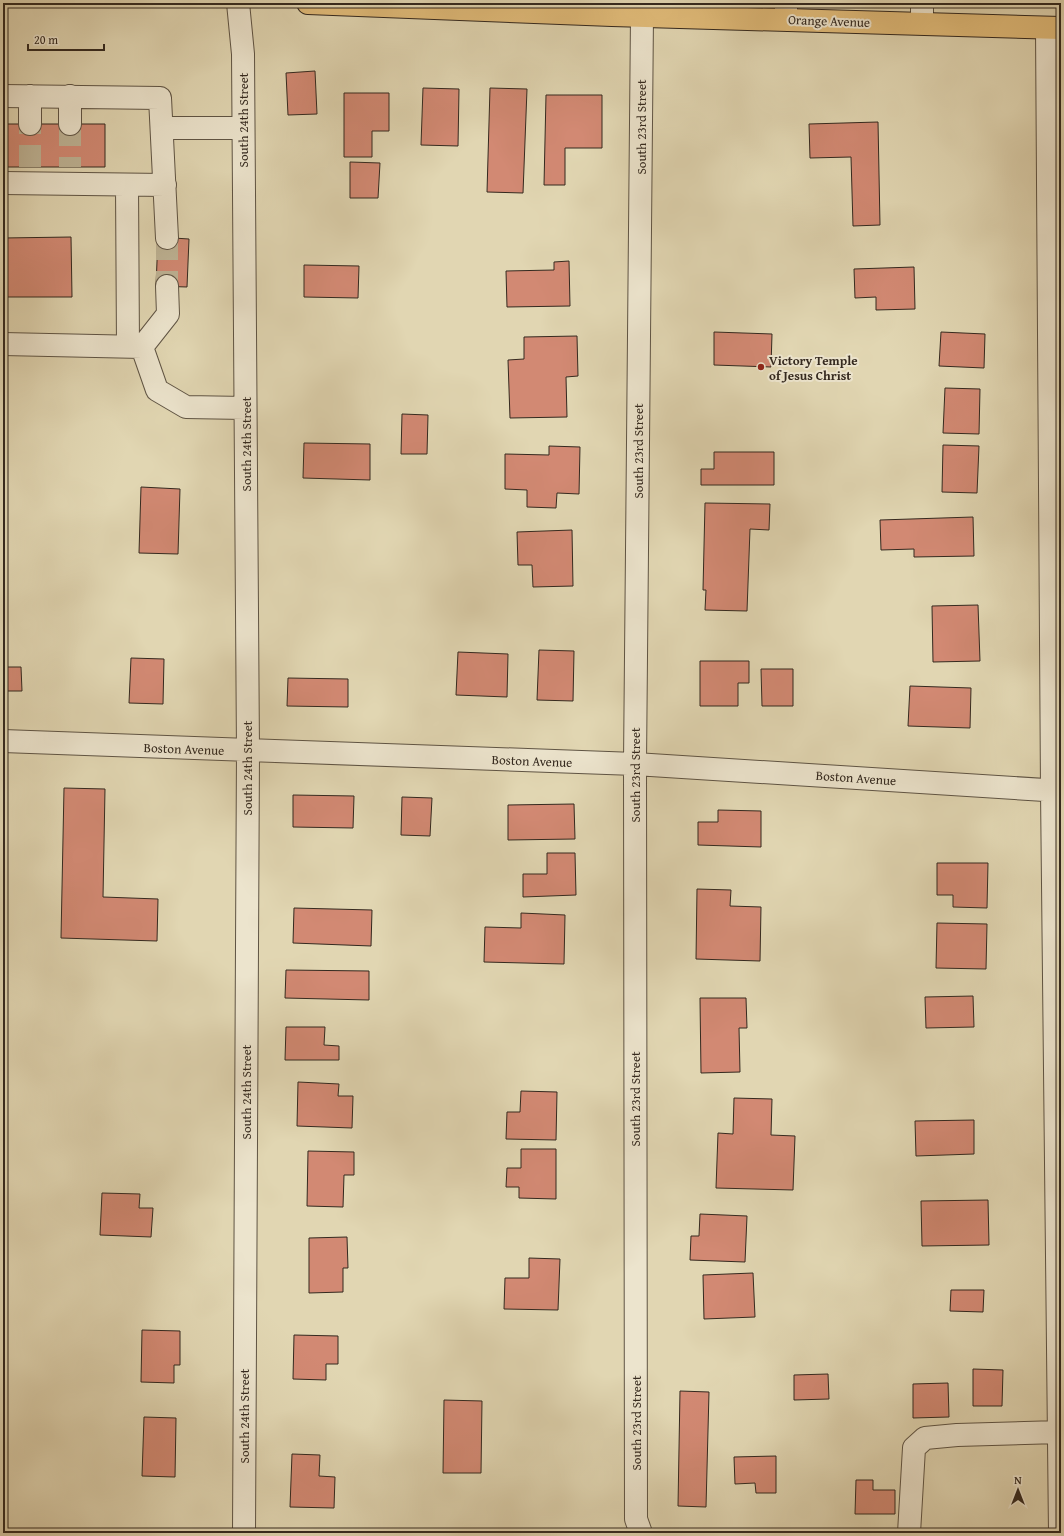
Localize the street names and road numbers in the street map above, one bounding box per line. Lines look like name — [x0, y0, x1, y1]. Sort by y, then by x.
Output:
street label: Orange Avenue — [788, 10, 870, 32]
street label: South 24th Street — [234, 72, 253, 167]
street label: South 23rd Street — [632, 79, 651, 175]
street label: South 24th Street — [237, 396, 256, 491]
street label: South 23rd Street — [629, 403, 648, 499]
street label: South 24th Street — [238, 720, 257, 815]
street label: South 23rd Street — [626, 727, 645, 823]
street label: Boston Avenue — [143, 738, 225, 760]
street label: Boston Avenue — [491, 750, 573, 772]
street label: Boston Avenue — [815, 766, 897, 790]
street label: South 24th Street — [237, 1044, 256, 1139]
street label: South 23rd Street — [626, 1051, 645, 1147]
street label: South 24th Street — [235, 1368, 254, 1463]
street label: South 23rd Street — [627, 1375, 646, 1471]

